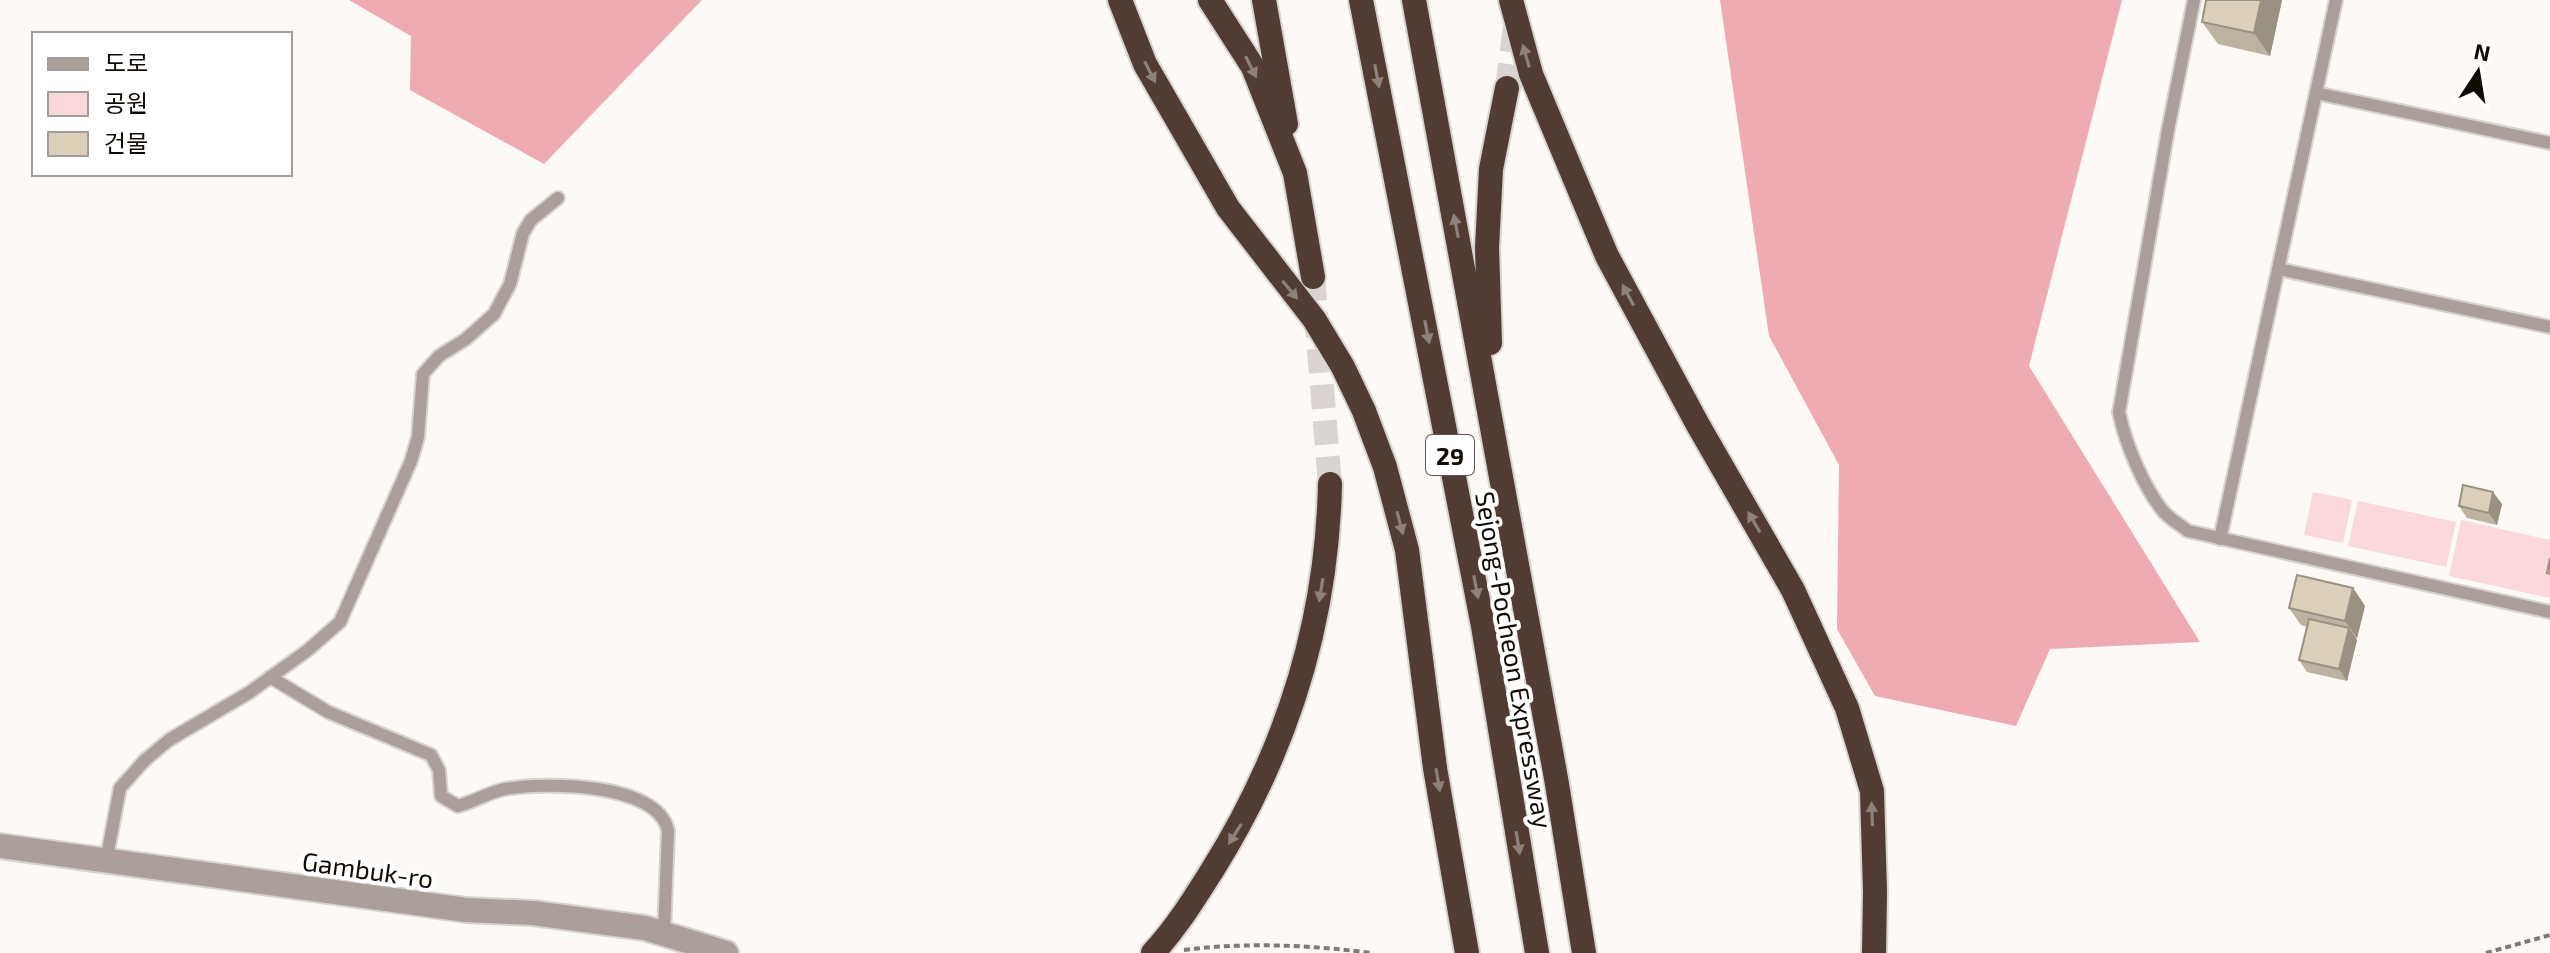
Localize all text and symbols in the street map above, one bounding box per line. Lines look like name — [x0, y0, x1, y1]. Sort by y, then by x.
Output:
legend — [32, 32, 292, 176]
north arrow — [2438, 32, 2518, 112]
text: N — [2472, 37, 2493, 66]
one-way arrow — [1520, 44, 1532, 69]
text: 도로 — [104, 48, 148, 77]
one-way arrow — [1244, 55, 1258, 78]
one-way arrow — [1143, 61, 1156, 84]
one-way arrow — [1371, 64, 1384, 89]
text: 공원 — [104, 88, 148, 117]
text: 건물 — [104, 128, 148, 157]
one-way arrow — [1449, 213, 1461, 238]
one-way arrow — [1282, 280, 1298, 300]
one-way arrow — [1622, 284, 1636, 306]
one-way arrow — [1421, 319, 1433, 344]
road number: 29 — [1426, 435, 1474, 475]
street label: Sejong-Pocheon Expressway — [1470, 489, 1560, 831]
one-way arrow — [1394, 511, 1406, 536]
one-way arrow — [1747, 511, 1761, 533]
one-way arrow — [1470, 575, 1482, 600]
one-way arrow — [1314, 578, 1327, 603]
one-way arrow — [1432, 768, 1444, 793]
one-way arrow — [1866, 801, 1879, 826]
one-way arrow — [1228, 822, 1243, 845]
one-way arrow — [1513, 831, 1525, 856]
street label: Gambuk-ro — [300, 844, 436, 894]

